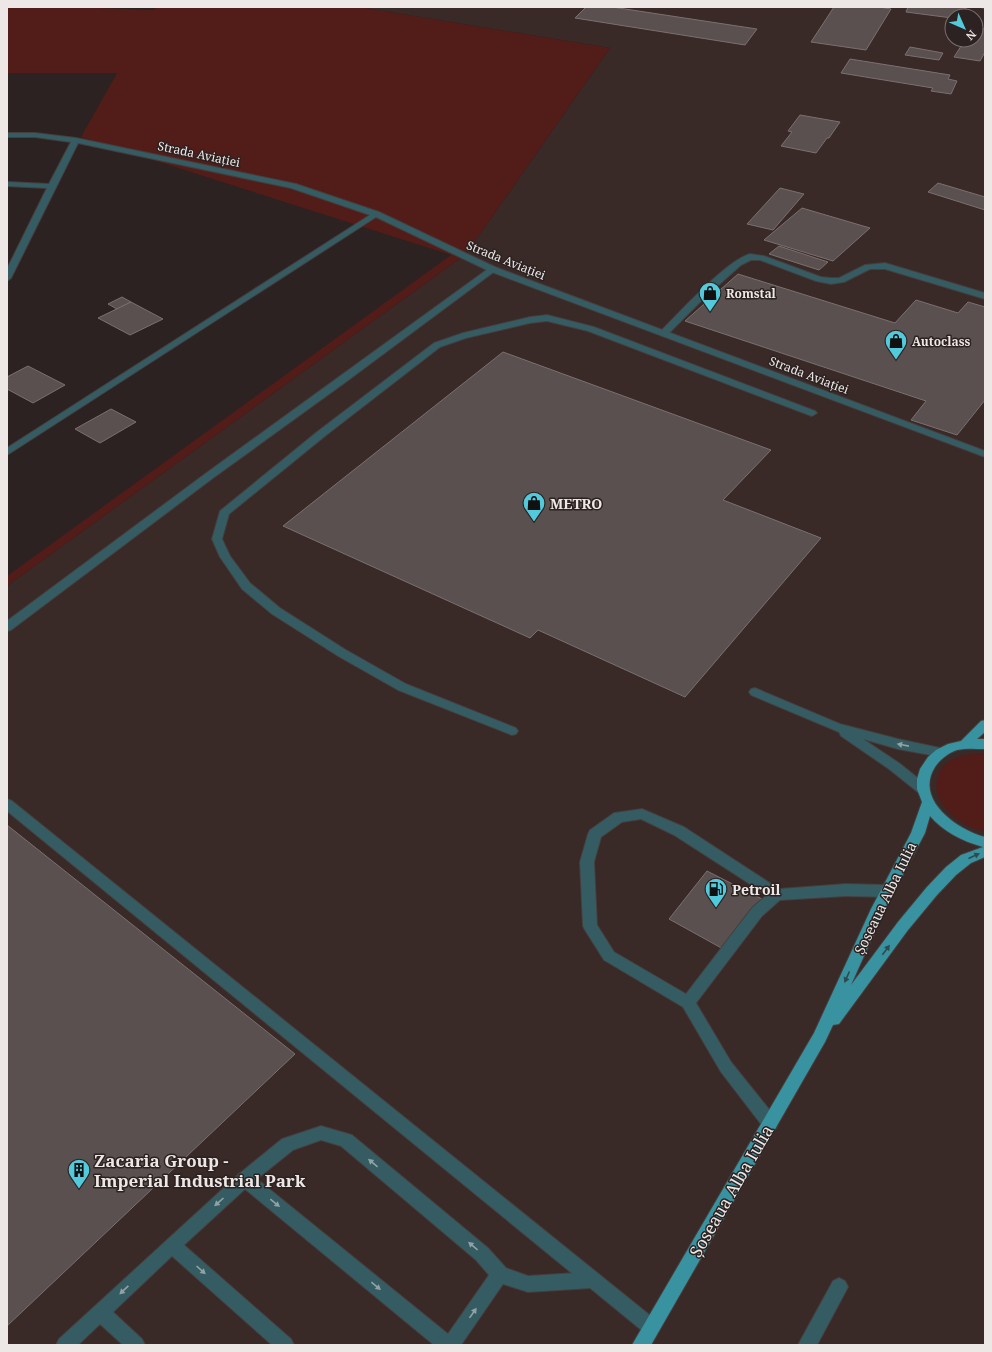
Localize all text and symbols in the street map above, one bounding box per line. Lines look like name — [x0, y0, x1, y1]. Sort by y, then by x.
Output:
north arrow — [944, 8, 984, 48]
text: N — [963, 27, 980, 44]
street label: Strada Aviației — [156, 137, 242, 171]
street label: Strada Aviației — [464, 236, 548, 284]
shop icon: Romstal — [697, 280, 723, 313]
place label: Romstal — [726, 285, 777, 302]
shop icon: Autoclass — [883, 328, 909, 361]
place label: Autoclass — [912, 333, 971, 350]
street label: Strada Aviației — [767, 352, 851, 398]
shop icon: METRO — [521, 490, 547, 523]
place label: METRO — [550, 494, 602, 513]
one-way arrow — [897, 742, 909, 748]
street label: Șoseaua Alba Iulia — [850, 839, 921, 957]
one-way arrow — [968, 853, 979, 859]
fuel station icon: Petroil — [703, 876, 729, 909]
place label: Petroil — [732, 880, 780, 899]
one-way arrow — [881, 945, 890, 956]
one-way arrow — [844, 971, 850, 983]
street label: Șoseaua Alba Iulia — [684, 1121, 778, 1261]
place label: Zacaria Group - Imperial Industrial Park — [94, 1149, 306, 1192]
building icon: Zacaria Group - Imperial Industrial Park — [66, 1157, 92, 1190]
one-way arrow — [368, 1158, 378, 1167]
one-way arrow — [214, 1197, 225, 1206]
one-way arrow — [270, 1199, 281, 1208]
one-way arrow — [467, 1242, 478, 1251]
one-way arrow — [196, 1266, 206, 1275]
one-way arrow — [370, 1281, 381, 1290]
one-way arrow — [119, 1285, 129, 1295]
one-way arrow — [469, 1308, 477, 1318]

